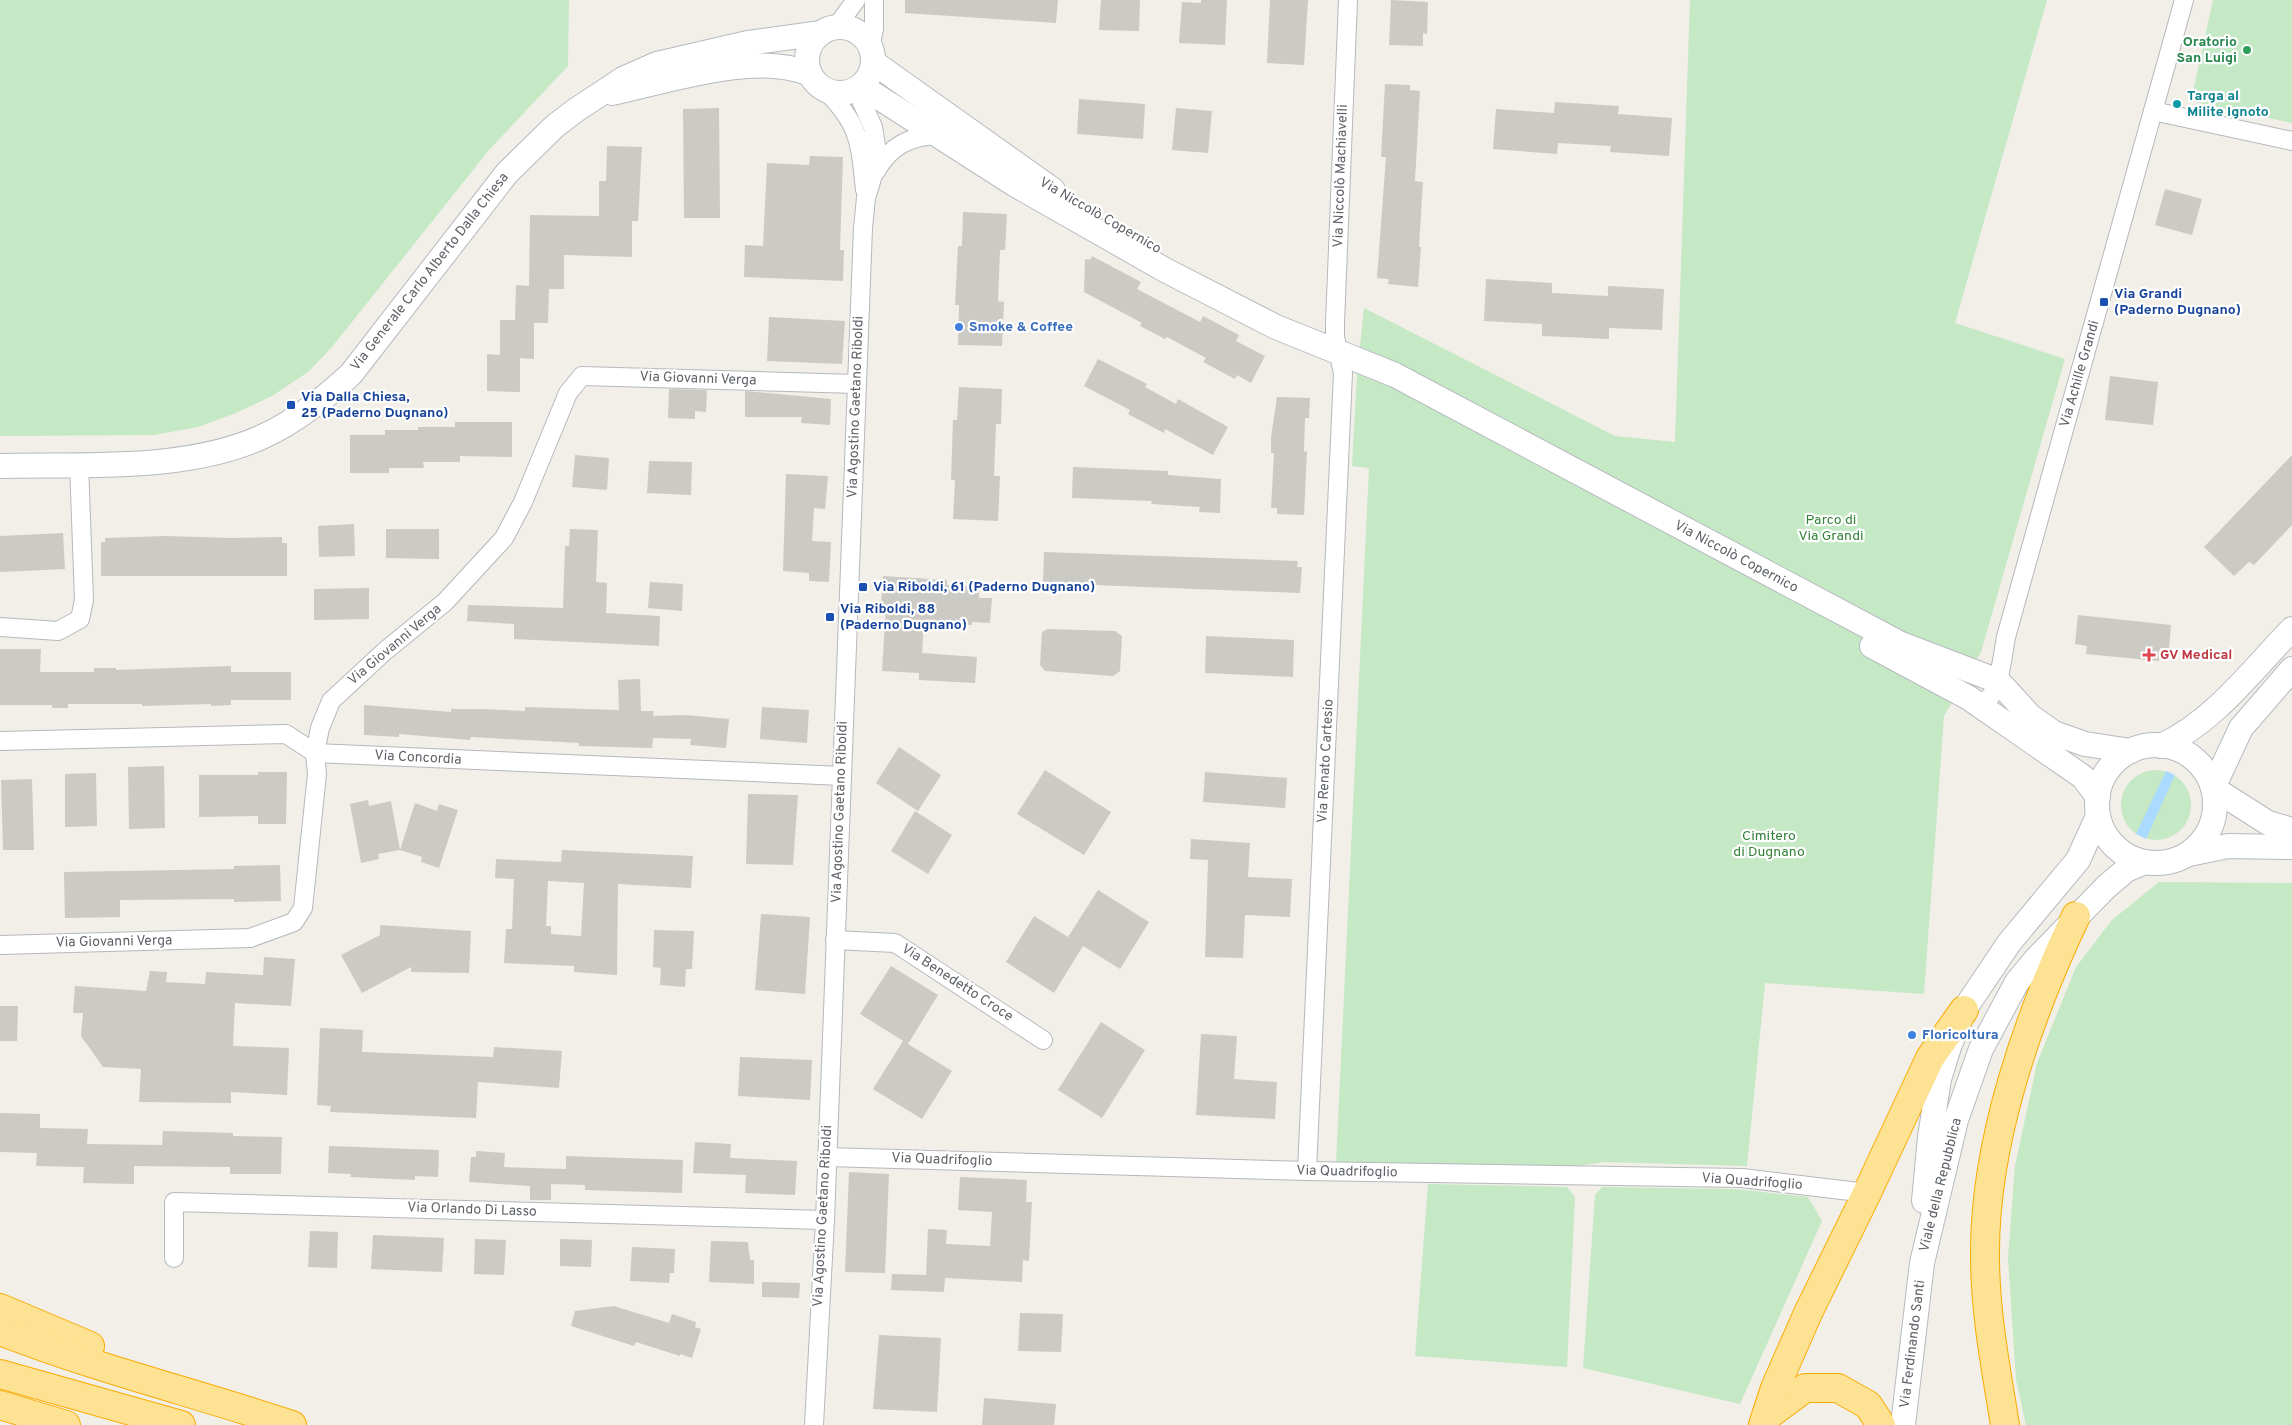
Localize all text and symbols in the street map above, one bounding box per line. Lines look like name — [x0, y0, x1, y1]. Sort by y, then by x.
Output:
place label: Oratorio San Luigi — [2177, 34, 2237, 67]
marker: Oratorio San Luigi — [2241, 44, 2253, 56]
place label: Targa al Milite Ignoto — [2187, 88, 2269, 121]
marker: Targa al Milite Ignoto — [2171, 98, 2183, 110]
street label: Via Niccolò Machiavelli — [1330, 104, 1352, 248]
street label: Via Generale Carlo Alberto Dalla Chiesa — [347, 170, 513, 374]
street label: Via Niccolò Copernico — [1036, 174, 1164, 258]
place label: Via Grandi (Paderno Dugnano) — [2114, 286, 2241, 319]
marker: Via Grandi (Paderno Dugnano) — [2098, 296, 2110, 308]
street label: Via Agostino Gaetano Riboldi — [844, 316, 868, 498]
street label: Via Achille Grandi — [2057, 318, 2103, 430]
place label: Smoke & Coffee — [969, 319, 1073, 336]
marker: Smoke & Coffee — [953, 321, 965, 333]
street label: Via Giovanni Verga — [639, 368, 757, 390]
place label: Via Dalla Chiesa, 25 (Paderno Dugnano) — [301, 389, 449, 422]
marker: Via Dalla Chiesa, 25 (Paderno Dugnano) — [285, 399, 297, 411]
park label: Parco di Via Grandi — [1798, 512, 1864, 545]
street label: Via Niccolò Copernico — [1671, 517, 1801, 597]
place label: Via Riboldi, 61 (Paderno Dugnano) — [873, 579, 1095, 596]
marker: Via Riboldi, 61 (Paderno Dugnano) — [857, 581, 869, 593]
street label: Via Giovanni Verga — [345, 601, 445, 689]
place label: Via Riboldi, 88 (Paderno Dugnano) — [840, 601, 967, 634]
marker: Via Riboldi, 88 (Paderno Dugnano) — [824, 611, 836, 623]
place label: GV Medical — [2160, 647, 2232, 664]
marker: GV Medical — [2142, 648, 2156, 662]
street label: Via Renato Cartesio — [1314, 698, 1338, 823]
street label: Via Agostino Gaetano Riboldi — [828, 721, 852, 903]
street label: Via Concordia — [374, 747, 462, 769]
park label: Cimitero di Dugnano — [1733, 828, 1805, 861]
street label: Via Giovanni Verga — [55, 932, 173, 952]
street label: Via Benedetto Croce — [898, 941, 1016, 1025]
place label: Floricoltura — [1922, 1027, 1999, 1044]
marker: Floricoltura — [1906, 1029, 1918, 1041]
street label: Viale della Repubblica — [1916, 1116, 1966, 1254]
street label: Via Agostino Gaetano Riboldi — [810, 1125, 836, 1307]
street label: Via Quadrifoglio — [891, 1150, 993, 1170]
street label: Via Quadrifoglio — [1296, 1163, 1398, 1181]
street label: Via Quadrifoglio — [1701, 1170, 1803, 1194]
street label: Via Orlando Di Lasso — [407, 1199, 537, 1221]
street label: Via Ferdinando Santi — [1897, 1279, 1929, 1409]

